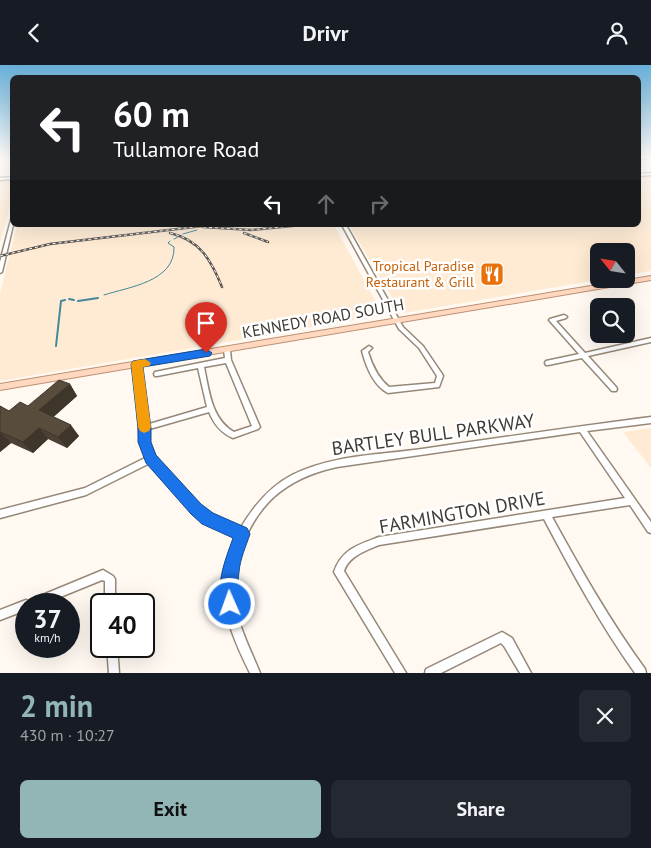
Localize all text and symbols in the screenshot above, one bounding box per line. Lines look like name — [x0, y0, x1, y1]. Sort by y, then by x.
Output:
icon: back — [20, 19, 48, 47]
text: Drivr — [302, 19, 349, 47]
icon: person — [603, 19, 631, 47]
text: 60 m — [113, 91, 190, 137]
icon: left — [30, 95, 95, 160]
text: Tullamore Road — [113, 135, 259, 163]
icon: left — [259, 190, 287, 218]
icon: ahead — [312, 190, 340, 218]
icon: right — [365, 190, 393, 218]
north arrow — [590, 243, 635, 287]
map controls — [590, 243, 635, 343]
place label: Tropical Paradise Restaurant & Grill — [366, 257, 474, 291]
restaurant icon: Tropical Paradise Restaurant & Grill — [479, 261, 505, 287]
street label: KENNEDY ROAD SOUTH — [240, 294, 406, 342]
button: search — [590, 298, 635, 343]
pin — [185, 302, 227, 353]
icon: arrive — [192, 309, 220, 337]
street label: BARTLEY BULL PARKWAY — [330, 408, 536, 460]
street label: FARMINGTON DRIVE — [377, 486, 547, 538]
position arrow — [203, 577, 255, 629]
speed limit sign: 40 — [90, 593, 155, 658]
text: 37 — [33, 603, 62, 635]
text: km/h — [34, 630, 61, 645]
text: 2 min — [20, 686, 93, 725]
button: close — [579, 690, 631, 742]
text: 430 m · 10:27 — [20, 725, 115, 745]
button: Exit — [20, 780, 321, 838]
button: Share — [331, 780, 631, 838]

